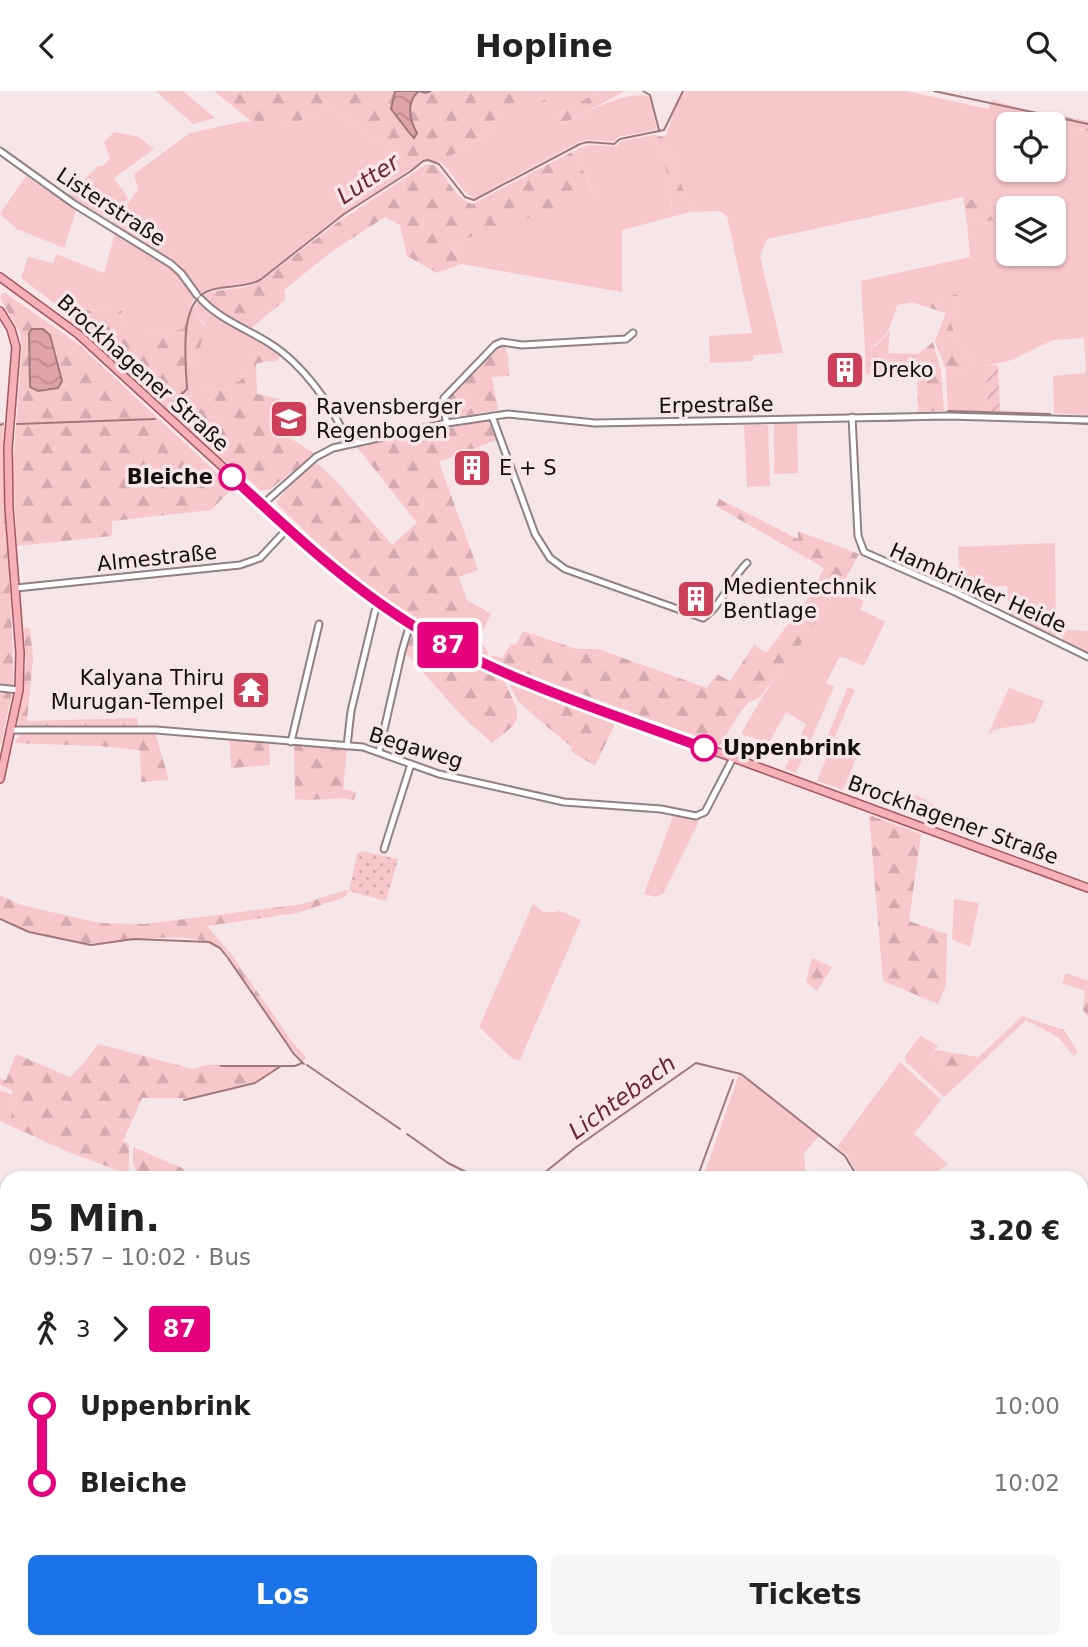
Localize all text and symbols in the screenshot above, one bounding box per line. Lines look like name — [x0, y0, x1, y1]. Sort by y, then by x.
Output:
icon: back — [28, 27, 66, 65]
text: Hopline — [475, 27, 613, 65]
icon: search — [1022, 27, 1060, 65]
map controls — [996, 112, 1066, 266]
button: locate — [996, 112, 1066, 182]
water label: Lutter — [332, 148, 405, 209]
street label: Listerstraße — [52, 163, 170, 251]
button: layers — [996, 196, 1066, 266]
street label: Brockhagener Straße — [52, 290, 234, 456]
building icon: Dreko — [824, 349, 866, 391]
place label: Dreko — [872, 358, 934, 382]
street label: Erpestraße — [658, 392, 774, 418]
place label: Ravensberger Regenbogen — [316, 395, 462, 443]
school or university icon: Ravensberger Regenbogen — [268, 398, 310, 440]
building icon: E + S — [451, 447, 493, 489]
place label: E + S — [499, 456, 557, 480]
marker: Bleiche — [219, 464, 245, 490]
place label: Bleiche — [127, 465, 213, 489]
street label: Hambrinker Heide — [886, 538, 1070, 638]
street label: Almestraße — [96, 540, 218, 576]
place label: Medientechnik Bentlage — [723, 575, 878, 623]
building icon: Medientechnik Bentlage — [675, 578, 717, 620]
line badge: 87 — [416, 622, 480, 668]
text: 87 — [431, 631, 465, 659]
place label: Kalyana Thiru Murugan-Tempel — [51, 666, 224, 714]
temple icon: Kalyana Thiru Murugan-Tempel — [230, 669, 272, 711]
street label: Begaweg — [366, 722, 466, 774]
marker: Uppenbrink — [691, 735, 717, 761]
place label: Uppenbrink — [723, 736, 862, 760]
street label: Brockhagener Straße — [844, 771, 1062, 869]
water label: Lichtebach — [564, 1050, 680, 1144]
text: 5 Min. — [28, 1196, 160, 1240]
text: 3.20 € — [969, 1216, 1060, 1246]
text: 09:57 – 10:02 · Bus — [28, 1244, 251, 1270]
icon: walk — [28, 1310, 66, 1348]
icon: forward — [101, 1310, 139, 1348]
text: 87 — [163, 1315, 196, 1343]
text: 3 — [76, 1316, 91, 1342]
text: Uppenbrink — [80, 1391, 251, 1421]
text: 10:00 — [994, 1393, 1060, 1419]
text: Bleiche — [80, 1468, 187, 1498]
text: 10:02 — [994, 1470, 1060, 1496]
button: Los — [28, 1555, 537, 1635]
button: Tickets — [551, 1555, 1060, 1635]

